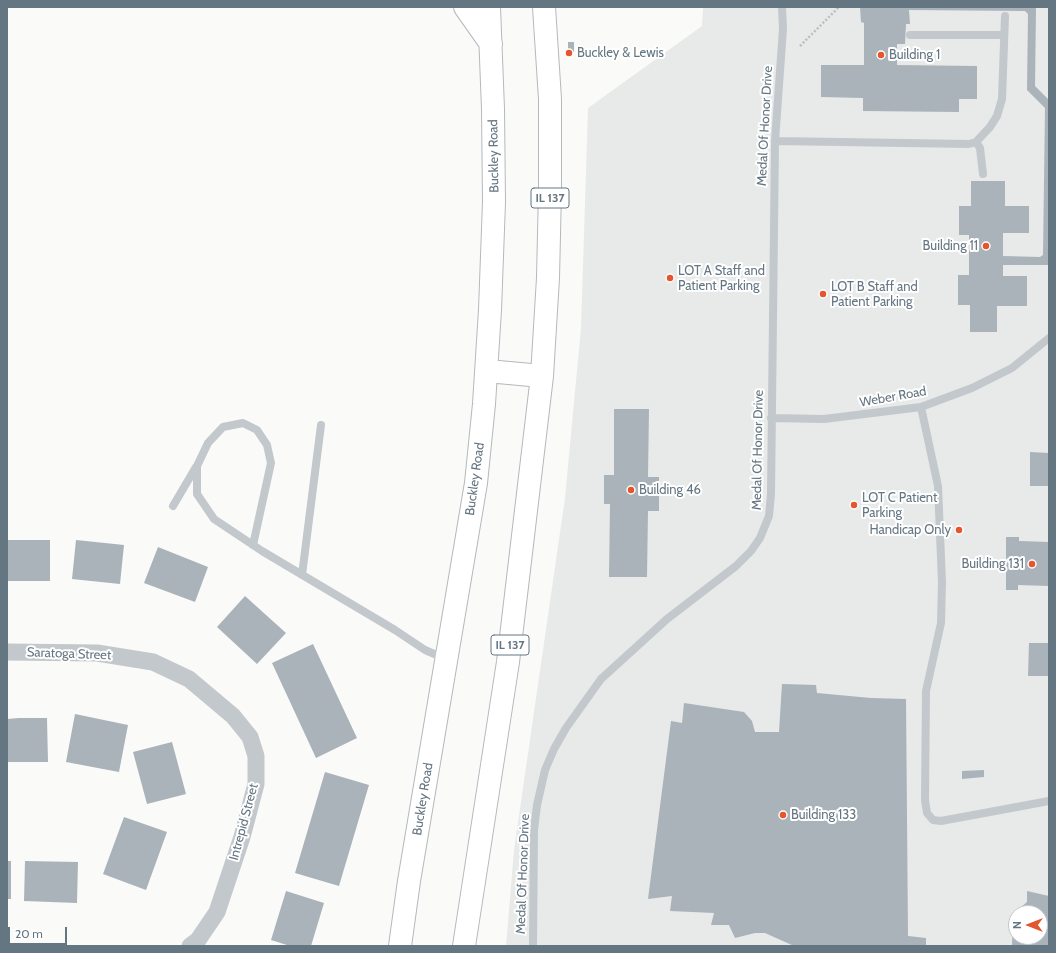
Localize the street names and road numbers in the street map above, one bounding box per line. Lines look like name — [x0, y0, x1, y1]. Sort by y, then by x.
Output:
street label: Medal Of Honor Drive — [754, 65, 776, 187]
street label: Buckley Road — [486, 119, 502, 193]
road number: IL 137 — [531, 188, 569, 208]
street label: Weber Road — [858, 383, 928, 411]
street label: Medal Of Honor Drive — [749, 390, 767, 510]
street label: Buckley Road — [462, 442, 488, 516]
road number: IL 137 — [491, 635, 529, 655]
street label: Saratoga Street — [27, 645, 111, 663]
street label: Buckley Road — [410, 761, 436, 837]
street label: Intrepid Street — [226, 782, 262, 862]
street label: Medal Of Honor Drive — [513, 814, 533, 934]

